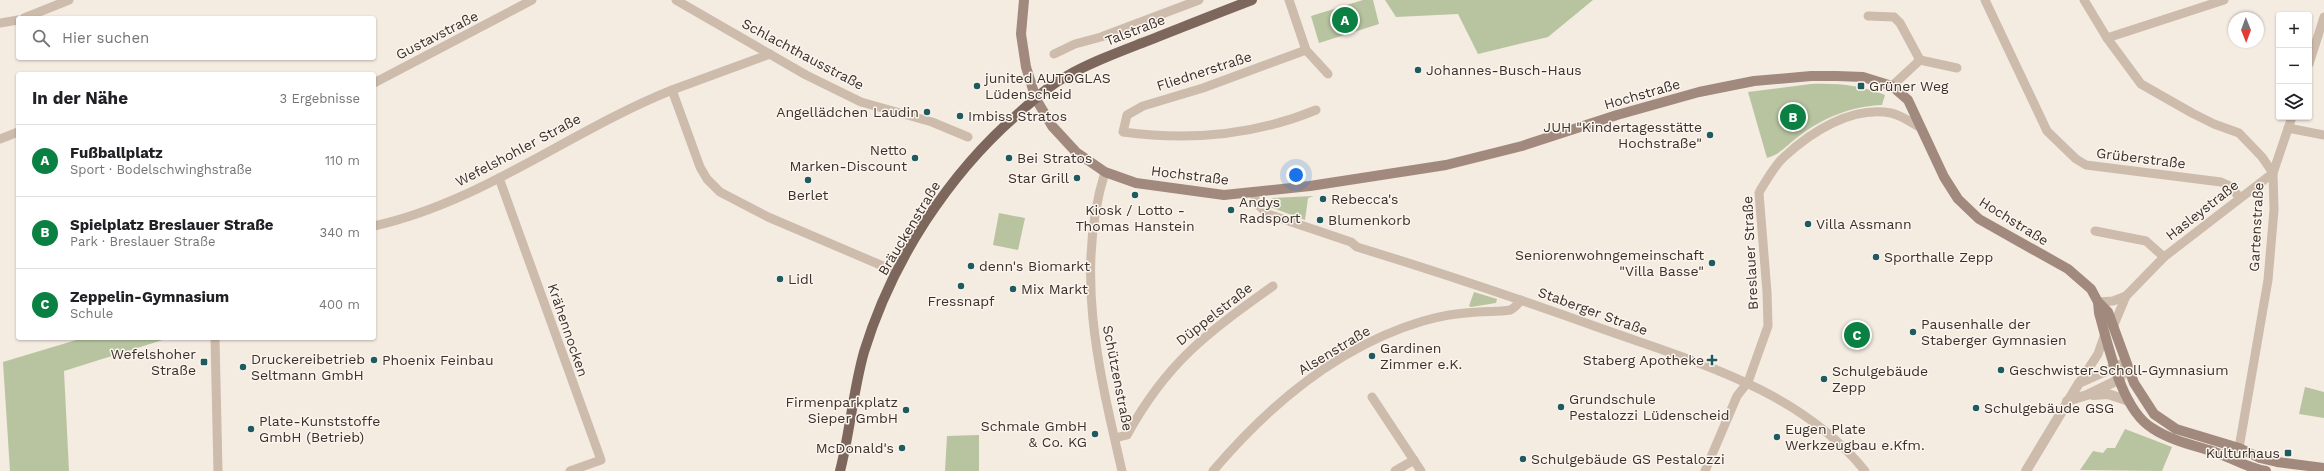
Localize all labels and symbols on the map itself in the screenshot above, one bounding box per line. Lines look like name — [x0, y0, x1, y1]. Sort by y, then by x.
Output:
pin: A — [1332, 5, 1358, 35]
street label: Gustavstraße — [393, 7, 481, 63]
street label: Talstraße — [1103, 11, 1167, 49]
north arrow — [2228, 12, 2264, 48]
street label: Schlachthausstraße — [739, 15, 867, 93]
street label: Fliednerstraße — [1154, 48, 1254, 94]
place label: Johannes-Busch-Haus — [1426, 62, 1582, 78]
marker: Johannes-Busch-Haus — [1413, 65, 1423, 75]
place label: junited AUTOGLAS Lüdenscheid — [983, 70, 1111, 102]
street label: Hochstraße — [1602, 75, 1682, 113]
place label: Grüner Weg — [1869, 78, 1949, 94]
marker: junited AUTOGLAS Lüdenscheid — [972, 81, 982, 91]
marker: Grüner Weg — [1856, 81, 1866, 91]
pin: B — [1780, 102, 1806, 132]
place label: Angellädchen Laudin — [776, 104, 919, 120]
marker: Angellädchen Laudin — [922, 107, 932, 117]
place label: Imbiss Stratos — [968, 108, 1067, 124]
street label: Wefelshohler Straße — [453, 110, 583, 190]
marker: Imbiss Stratos — [955, 111, 965, 121]
place label: JUH "Kindertagesstätte Hochstraße" — [1543, 119, 1702, 151]
marker: JUH "Kindertagesstätte Hochstraße" — [1705, 130, 1715, 140]
place label: Netto Marken-Discount — [789, 142, 907, 174]
street label: Grüberstraße — [2095, 145, 2187, 171]
place label: Bei Stratos — [1017, 150, 1092, 166]
marker: Netto Marken-Discount — [910, 153, 920, 163]
marker: Bei Stratos — [1004, 153, 1014, 163]
street label: Hochstraße — [1150, 162, 1230, 188]
your location — [1286, 165, 1306, 185]
place label: Star Grill — [1008, 170, 1070, 186]
marker: Star Grill — [1072, 173, 1082, 183]
marker: Berlet — [803, 175, 813, 185]
street label: Hasleystraße — [2162, 177, 2242, 243]
street label: Bräuckenstraße — [875, 178, 943, 278]
street label: Gartenstraße — [2246, 182, 2266, 272]
place label: Berlet — [788, 187, 829, 203]
marker: Kiosk / Lotto - Thomas Hanstein — [1130, 190, 1140, 200]
place label: Rebecca's — [1331, 191, 1398, 207]
street label: Hochstraße — [1976, 193, 2052, 249]
place label: Andys Radsport — [1239, 194, 1301, 226]
marker: Rebecca's — [1318, 194, 1328, 204]
street label: Breslauer Straße — [1739, 196, 1761, 310]
place label: Kiosk / Lotto - Thomas Hanstein — [1075, 202, 1195, 234]
marker: Andys Radsport — [1226, 205, 1236, 215]
place label: Blumenkorb — [1328, 212, 1411, 228]
marker: Blumenkorb — [1315, 215, 1325, 225]
place label: Villa Assmann — [1816, 216, 1912, 232]
marker: Villa Assmann — [1803, 219, 1813, 229]
place label: Seniorenwohngemeinschaft "Villa Basse" — [1515, 247, 1704, 279]
place label: Sporthalle Zepp — [1884, 249, 1993, 265]
marker: Sporthalle Zepp — [1871, 252, 1881, 262]
place label: denn's Biomarkt — [979, 258, 1090, 274]
marker: Seniorenwohngemeinschaft "Villa Basse" — [1707, 258, 1717, 268]
marker: denn's Biomarkt — [966, 261, 976, 271]
place label: Lidl — [788, 271, 814, 287]
marker: Lidl — [775, 274, 785, 284]
street label: Düppelstraße — [1173, 279, 1255, 349]
street label: Krähennocken — [545, 281, 591, 379]
marker: Fressnapf — [956, 281, 966, 291]
place label: Mix Markt — [1021, 281, 1088, 297]
marker: Mix Markt — [1008, 284, 1018, 294]
street label: Staberger Straße — [1536, 284, 1650, 338]
place label: Fressnapf — [927, 293, 995, 309]
place label: Pausenhalle der Staberger Gymnasien — [1921, 316, 2067, 348]
pin: C — [1844, 320, 1870, 350]
street label: Alsenstraße — [1295, 322, 1373, 378]
street label: Schützenstraße — [1100, 324, 1136, 432]
marker: Pausenhalle der Staberger Gymnasien — [1908, 327, 1918, 337]
place label: Gardinen Zimmer e.K. — [1380, 340, 1462, 372]
place label: Wefelshoher Straße — [110, 346, 196, 378]
place label: Druckereibetrieb Seltmann GmbH — [251, 351, 365, 383]
marker: Gardinen Zimmer e.K. — [1367, 351, 1377, 361]
place label: Phoenix Feinbau — [382, 352, 494, 368]
place label: Staberg Apotheke — [1583, 352, 1704, 368]
marker: Phoenix Feinbau — [369, 355, 379, 365]
marker: Staberg Apotheke — [1707, 355, 1717, 365]
marker: Wefelshoher Straße — [199, 357, 209, 367]
marker: Druckereibetrieb Seltmann GmbH — [238, 362, 248, 372]
place label: Geschwister-Scholl-Gymnasium — [2009, 362, 2229, 378]
place label: Schulgebäude Zepp — [1832, 363, 1928, 395]
marker: Geschwister-Scholl-Gymnasium — [1996, 365, 2006, 375]
marker: Schulgebäude Zepp — [1819, 374, 1829, 384]
place label: Grundschule Pestalozzi Lüdenscheid — [1569, 391, 1730, 423]
place label: Firmenparkplatz Sieper GmbH — [786, 394, 898, 426]
place label: Schulgebäude GSG — [1984, 400, 2114, 416]
marker: Grundschule Pestalozzi Lüdenscheid — [1556, 402, 1566, 412]
marker: Schulgebäude GSG — [1971, 403, 1981, 413]
marker: Firmenparkplatz Sieper GmbH — [901, 405, 911, 415]
place label: Plate-Kunststoffe GmbH (Betrieb) — [259, 413, 380, 445]
place label: Schmale GmbH & Co. KG — [981, 418, 1087, 450]
place label: Eugen Plate Werkzeugbau e.Kfm. — [1785, 421, 1925, 453]
marker: Plate-Kunststoffe GmbH (Betrieb) — [246, 424, 256, 434]
marker: Schmale GmbH & Co. KG — [1090, 429, 1100, 439]
marker: Eugen Plate Werkzeugbau e.Kfm. — [1772, 432, 1782, 442]
place label: McDonald's — [816, 440, 894, 456]
marker: McDonald's — [897, 443, 907, 453]
place label: Kulturhaus — [2206, 445, 2280, 461]
marker: Kulturhaus — [2283, 448, 2293, 458]
place label: Schulgebäude GS Pestalozzi — [1531, 451, 1725, 467]
marker: Schulgebäude GS Pestalozzi — [1518, 454, 1528, 464]

